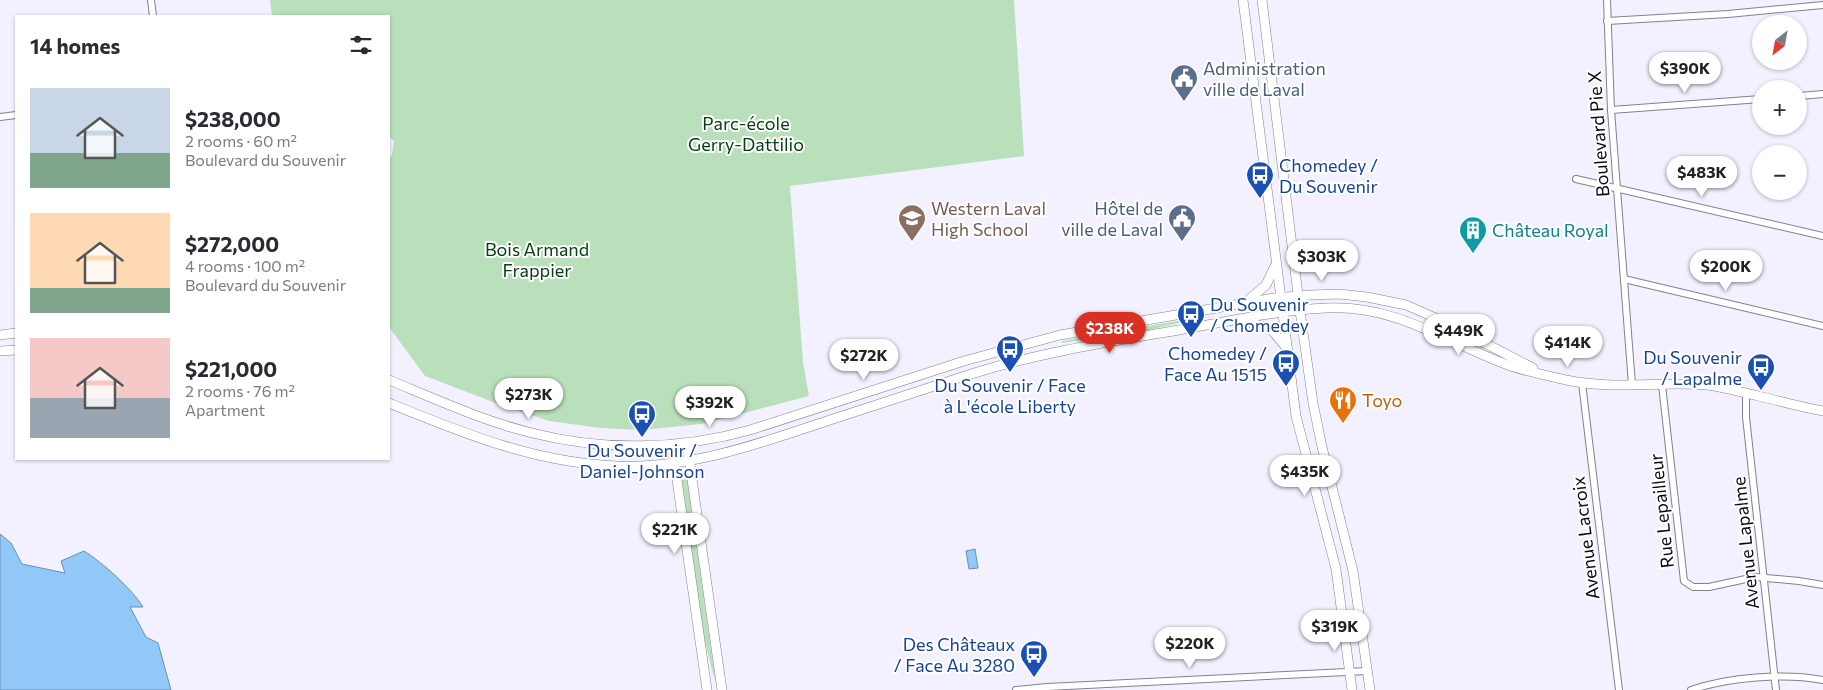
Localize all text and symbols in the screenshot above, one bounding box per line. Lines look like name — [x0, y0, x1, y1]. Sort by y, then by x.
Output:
north arrow — [1752, 15, 1808, 70]
map controls — [1752, 15, 1807, 200]
icon: filters — [347, 31, 375, 59]
text: 14 homes — [30, 33, 120, 58]
pin: $390K — [1650, 52, 1720, 94]
place label: Administration ville de Laval — [1203, 57, 1326, 100]
text: $390K — [1660, 58, 1710, 77]
public building icon: Administration ville de Laval — [1169, 63, 1199, 102]
street label: Boulevard Pie X — [1583, 70, 1613, 198]
button: + — [1752, 80, 1807, 135]
text: $238,000 — [185, 106, 281, 131]
icon: home — [70, 108, 130, 168]
park label: Parc-école Gerry-Dattilio — [688, 112, 804, 155]
text: 2 rooms · 60 m² — [185, 131, 297, 150]
button: − — [1752, 145, 1807, 200]
text: Boulevard du Souvenir — [185, 150, 346, 169]
place label: Chomedey / Du Souvenir — [1279, 154, 1378, 197]
pin: $483K — [1667, 156, 1737, 198]
bus stop icon: Chomedey / Du Souvenir — [1245, 160, 1275, 199]
text: $483K — [1677, 162, 1727, 181]
place label: Western Laval High School — [931, 197, 1046, 240]
place label: Hôtel de ville de Laval — [1061, 197, 1163, 240]
school or university icon: Western Laval High School — [897, 203, 927, 242]
public building icon: Hôtel de ville de Laval — [1167, 203, 1197, 242]
building icon: Château Royal — [1458, 215, 1488, 254]
place label: Château Royal — [1492, 219, 1609, 241]
text: $272,000 — [185, 231, 279, 256]
icon: home — [70, 233, 130, 293]
park label: Bois Armand Frappier — [485, 238, 589, 281]
pin: $303K — [1287, 240, 1357, 282]
text: $303K — [1297, 246, 1347, 265]
pin: $200K — [1691, 250, 1761, 292]
text: 4 rooms · 100 m² — [185, 256, 305, 275]
text: $200K — [1701, 256, 1751, 275]
text: Boulevard du Souvenir — [185, 275, 346, 294]
place label: Du Souvenir / Chomedey — [1210, 293, 1309, 336]
bus stop icon: Du Souvenir / Chomedey — [1176, 299, 1206, 338]
pin: $238K — [1075, 312, 1145, 354]
pin: $449K — [1424, 314, 1494, 356]
text: $238K — [1086, 318, 1134, 337]
text: $449K — [1434, 320, 1484, 339]
pin: $414K — [1533, 326, 1603, 368]
text: $414K — [1545, 332, 1591, 351]
bus stop icon: Du Souvenir / Face à L'école Liberty — [995, 334, 1025, 373]
pin: $272K — [829, 338, 899, 381]
place label: Chomedey / Face Au 1515 — [1164, 342, 1267, 385]
text: $272K — [840, 345, 888, 364]
place label: Du Souvenir / Lapalme — [1643, 346, 1742, 389]
bus stop icon: Chomedey / Face Au 1515 — [1271, 348, 1301, 387]
bus stop icon: Du Souvenir / Lapalme — [1746, 352, 1776, 391]
text: $221,000 — [185, 356, 277, 381]
icon: home — [70, 358, 130, 418]
place label: Du Souvenir / Face à L'école Liberty — [934, 374, 1086, 417]
pin: $273K — [494, 378, 564, 420]
text: 2 rooms · 76 m² — [185, 381, 295, 400]
text: $273K — [505, 384, 553, 403]
restaurant icon: Toyo — [1328, 385, 1358, 424]
pin: $392K — [675, 386, 745, 428]
place label: Toyo — [1362, 389, 1402, 411]
text: $392K — [686, 392, 734, 411]
bus stop icon: Du Souvenir / Daniel-Johnson — [627, 399, 657, 438]
text: Apartment — [185, 400, 265, 419]
place label: Du Souvenir / Daniel-Johnson — [579, 439, 705, 482]
street label: Rue Lepailleur — [1644, 453, 1678, 569]
pin: $435K — [1270, 454, 1340, 497]
text: $435K — [1281, 461, 1329, 480]
street label: Avenue Lacroix — [1566, 475, 1603, 601]
street label: Avenue Lapalme — [1727, 476, 1763, 610]
pin: $221K — [640, 512, 710, 555]
text: $221K — [652, 519, 698, 538]
pin: $319K — [1300, 610, 1370, 652]
text: $319K — [1312, 616, 1358, 635]
pin: $220K — [1155, 626, 1225, 669]
place label: Des Châteaux / Face Au 3280 — [894, 633, 1015, 676]
text: $220K — [1165, 633, 1215, 652]
bus stop icon: Des Châteaux / Face Au 3280 — [1019, 639, 1049, 678]

